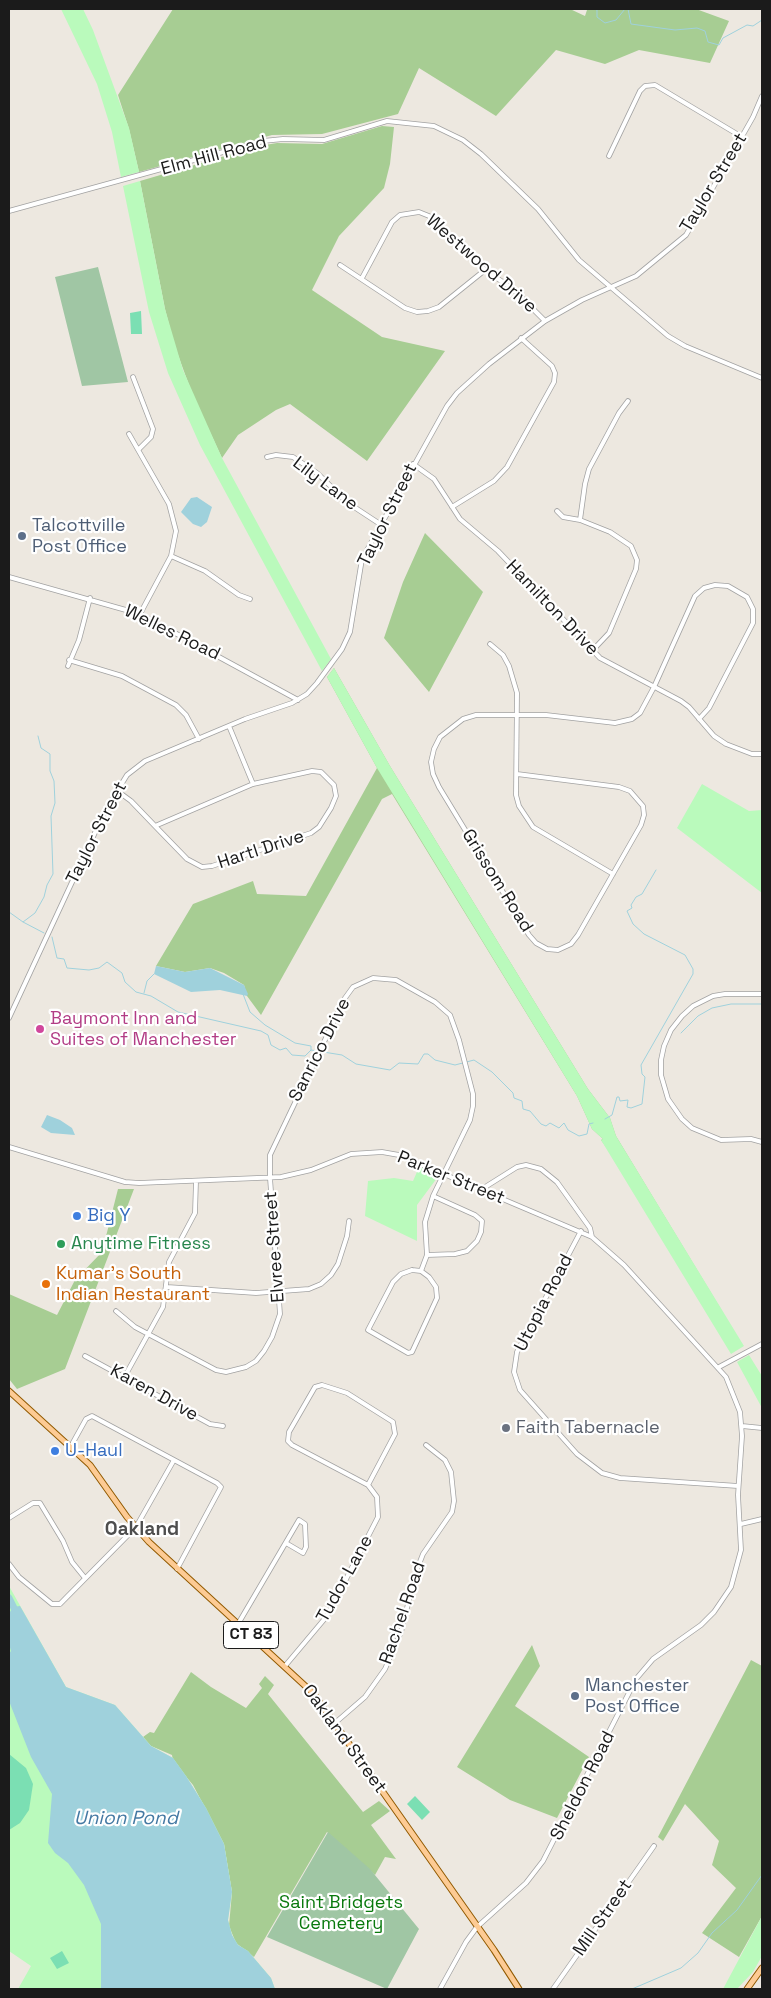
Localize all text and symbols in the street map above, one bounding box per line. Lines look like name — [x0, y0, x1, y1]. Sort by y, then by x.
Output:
street label: Taylor Street — [676, 129, 752, 237]
street label: Elm Hill Road — [159, 132, 269, 180]
street label: Westwood Drive — [421, 210, 541, 318]
street label: Lily Lane — [288, 452, 362, 516]
street label: Taylor Street — [354, 460, 422, 570]
place label: Talcottville Post Office — [32, 515, 127, 558]
marker: Talcottville Post Office — [16, 530, 28, 542]
street label: Hamilton Drive — [501, 556, 603, 660]
street label: Welles Road — [121, 601, 223, 665]
street label: Taylor Street — [62, 778, 132, 888]
street label: Grissom Road — [457, 825, 537, 937]
street label: Hartl Drive — [215, 826, 307, 874]
street label: Sanrico Drive — [285, 995, 355, 1105]
place label: Baymont Inn and Suites of Manchester — [50, 1008, 237, 1050]
marker: Baymont Inn and Suites of Manchester — [34, 1023, 46, 1035]
street label: Parker Street — [394, 1147, 508, 1209]
street label: Elvree Street — [260, 1191, 290, 1303]
place label: Big Y — [87, 1205, 130, 1227]
marker: Big Y — [71, 1210, 83, 1222]
place label: Anytime Fitness — [71, 1233, 211, 1255]
marker: Anytime Fitness — [55, 1238, 67, 1250]
street label: Utopia Road — [510, 1251, 578, 1355]
place label: Kumar's South Indian Restaurant — [56, 1263, 210, 1306]
marker: Kumar's South Indian Restaurant — [40, 1278, 52, 1290]
street label: Karen Drive — [106, 1360, 202, 1426]
place label: Faith Tabernacle — [516, 1417, 660, 1439]
marker: Faith Tabernacle — [500, 1422, 512, 1434]
place label: U-Haul — [65, 1440, 123, 1462]
marker: U-Haul — [49, 1445, 61, 1457]
district label: Oakland — [105, 1519, 179, 1541]
street label: Tudor Lane — [312, 1532, 378, 1626]
street label: Rachel Road — [375, 1559, 431, 1667]
road number: CT 83 — [224, 1622, 278, 1648]
place label: Manchester Post Office — [585, 1675, 689, 1718]
street label: Oakland Street — [297, 1680, 391, 1798]
marker: Manchester Post Office — [569, 1690, 581, 1702]
street label: Sheldon Road — [546, 1728, 620, 1844]
water label: Union Pond — [74, 1808, 178, 1830]
street label: Mill Street — [569, 1876, 637, 1960]
park label: Saint Bridgets Cemetery — [279, 1892, 403, 1935]

